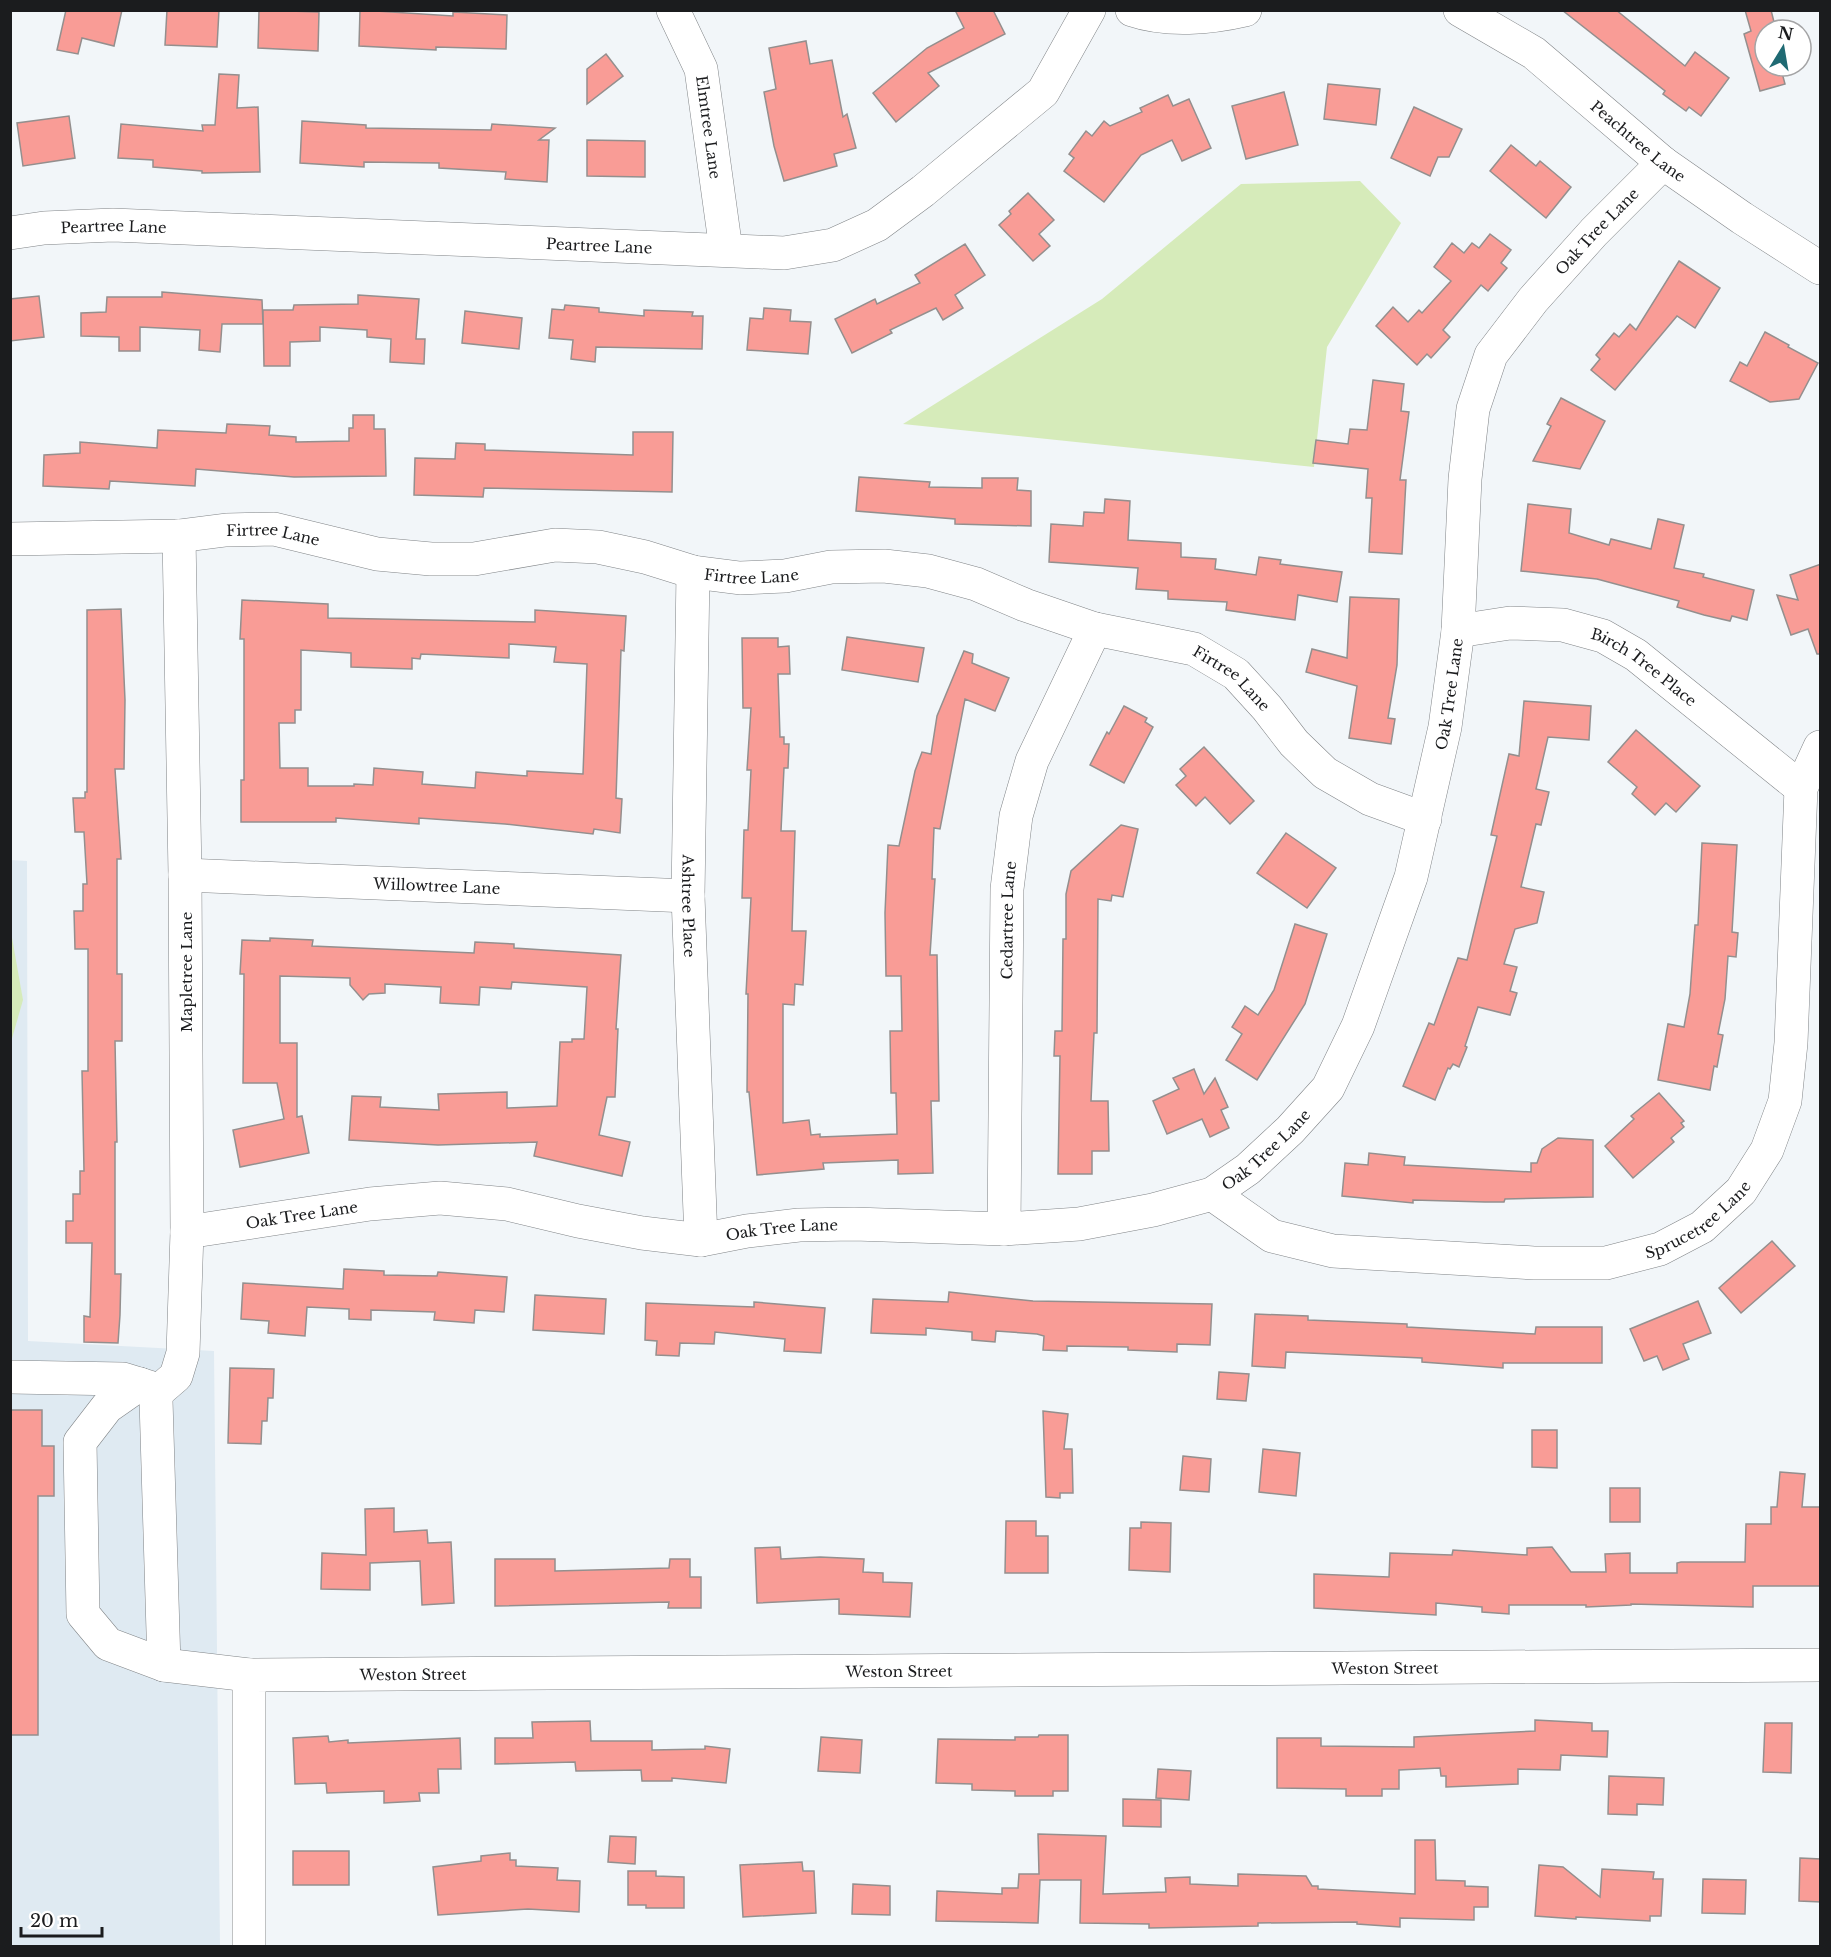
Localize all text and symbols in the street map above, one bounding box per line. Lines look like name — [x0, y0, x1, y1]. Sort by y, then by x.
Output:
north arrow — [1753, 18, 1813, 78]
text: N — [1777, 22, 1795, 45]
street label: Elmtree Lane — [692, 74, 726, 180]
street label: Peachtree Lane — [1587, 96, 1689, 185]
street label: Oak Tree Lane — [1551, 184, 1642, 279]
street label: Peartree Lane — [60, 215, 167, 237]
street label: Peartree Lane — [546, 234, 653, 257]
street label: Firtree Lane — [226, 519, 322, 549]
street label: Firtree Lane — [703, 564, 800, 588]
street label: Birch Tree Place — [1589, 624, 1701, 710]
street label: Oak Tree Lane — [1431, 637, 1466, 752]
street label: Firtree Lane — [1190, 641, 1274, 715]
street label: Ashtree Place — [678, 853, 700, 958]
street label: Cedartree Lane — [997, 860, 1020, 979]
street label: Willowtree Lane — [372, 873, 501, 898]
street label: Mapletree Lane — [177, 912, 196, 1032]
street label: Oak Tree Lane — [1218, 1105, 1314, 1194]
street label: Sprucetree Lane — [1643, 1177, 1755, 1262]
street label: Oak Tree Lane — [244, 1197, 359, 1232]
street label: Oak Tree Lane — [724, 1215, 838, 1244]
street label: Weston Street — [1330, 1658, 1439, 1678]
street label: Weston Street — [844, 1661, 953, 1681]
street label: Weston Street — [358, 1664, 467, 1684]
scale bar — [21, 1900, 102, 1938]
text: 20 m — [30, 1910, 78, 1932]

